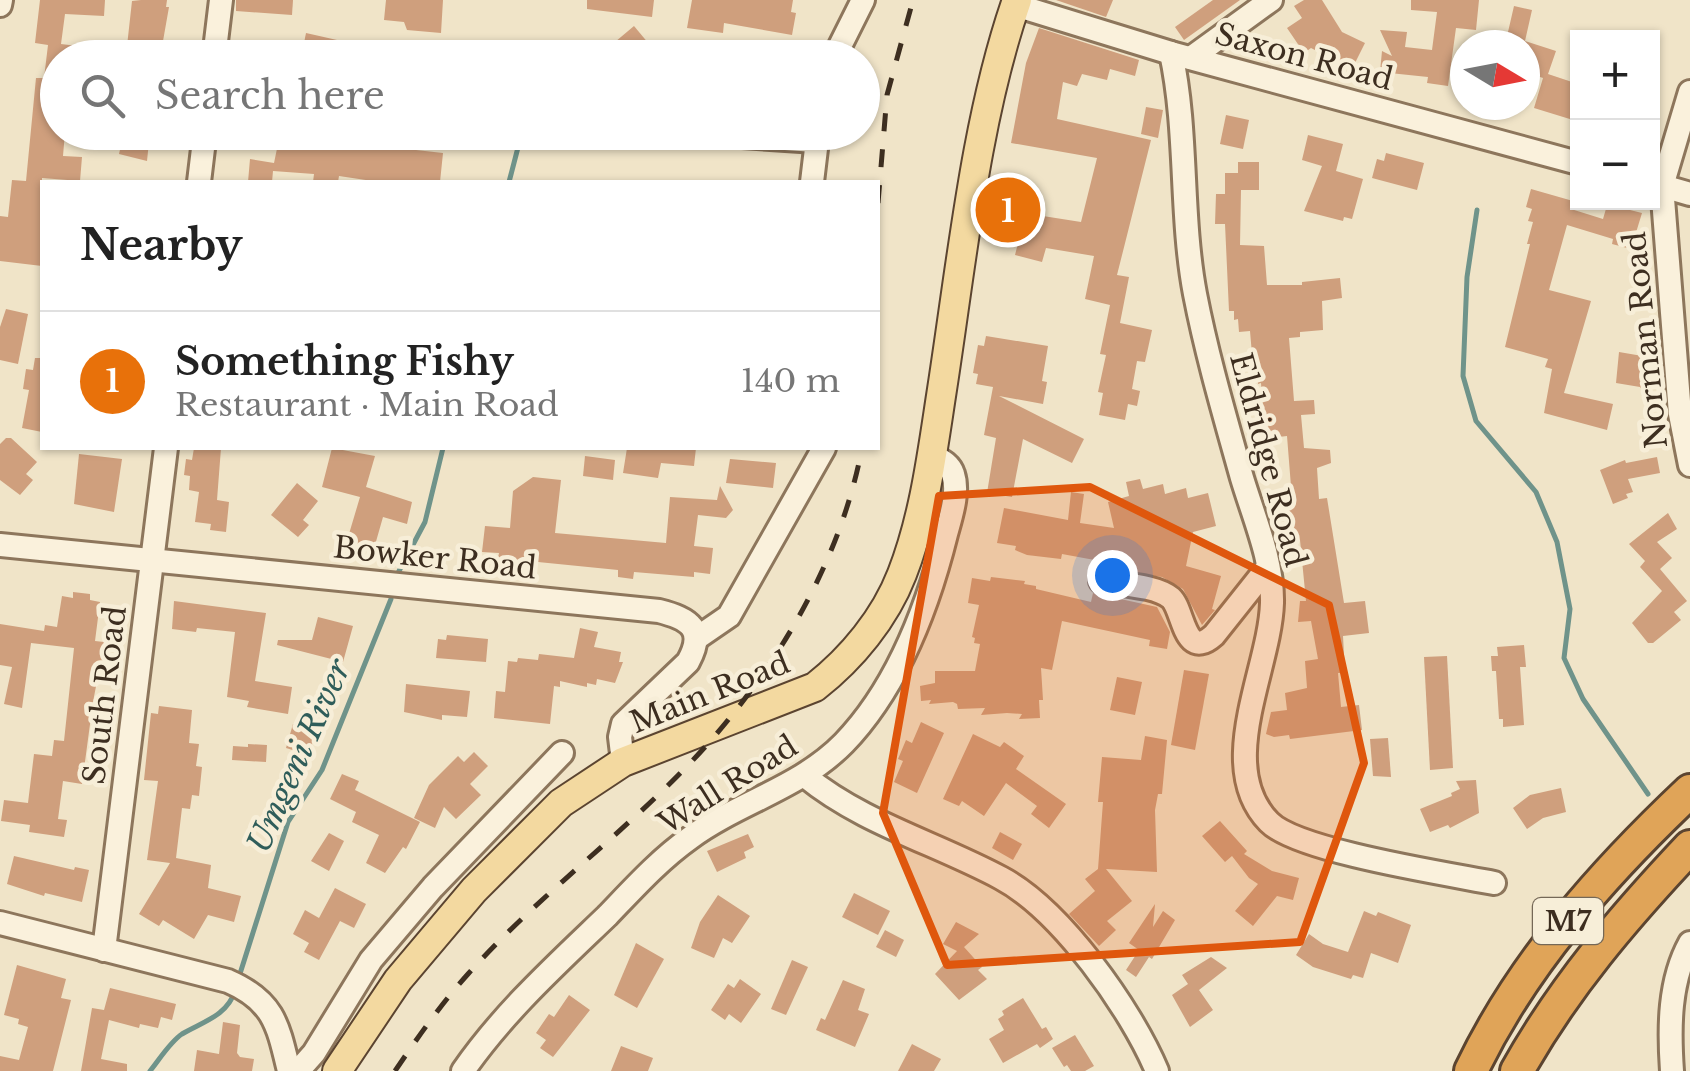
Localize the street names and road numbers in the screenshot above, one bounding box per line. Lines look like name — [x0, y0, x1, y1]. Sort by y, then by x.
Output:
street label: Saxon Road — [1211, 15, 1397, 98]
street label: Norman Road — [1616, 230, 1675, 450]
street label: Eldridge Road — [1222, 349, 1315, 571]
street label: Bowker Road — [332, 528, 538, 587]
street label: South Road — [75, 604, 134, 786]
street label: Main Road — [625, 644, 795, 741]
street label: Wall Road — [650, 727, 804, 842]
road number: M7 — [1533, 898, 1603, 944]

